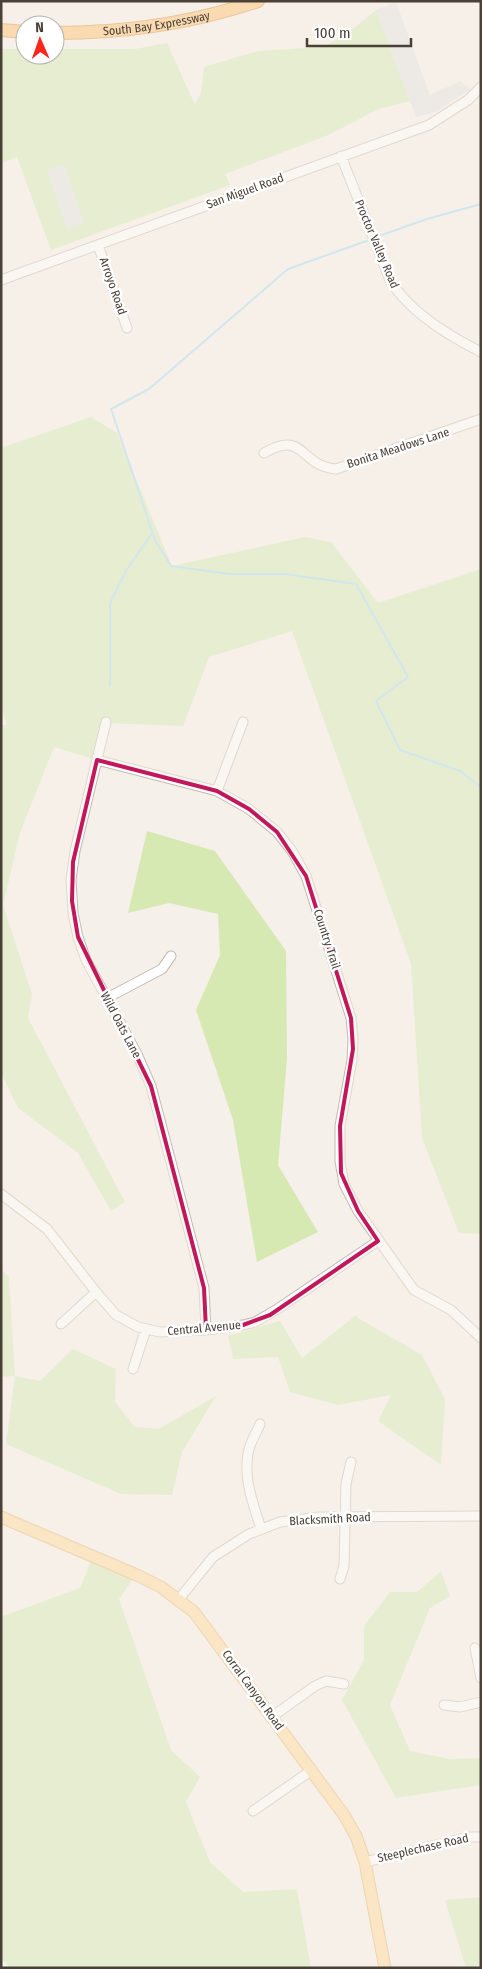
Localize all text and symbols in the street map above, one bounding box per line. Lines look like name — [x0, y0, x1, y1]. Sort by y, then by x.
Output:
street label: South Bay Expressway — [102, 8, 212, 38]
north arrow — [15, 15, 65, 65]
scale bar — [307, 15, 411, 47]
text: N — [35, 19, 44, 36]
text: 100 m — [314, 24, 351, 42]
street label: San Miguel Road — [204, 171, 286, 211]
street label: Proctor Valley Road — [352, 198, 402, 290]
street label: Arroyo Road — [97, 255, 129, 317]
street label: Bonita Meadows Lane — [345, 425, 451, 471]
street label: Country Trail — [311, 907, 343, 971]
street label: Wild Oats Lane — [98, 990, 144, 1061]
street label: Central Avenue — [167, 1318, 241, 1338]
street label: Blacksmith Road — [289, 1510, 371, 1528]
street label: Corral Canyon Road — [219, 1647, 287, 1733]
street label: Steeplechase Road — [376, 1831, 470, 1865]

